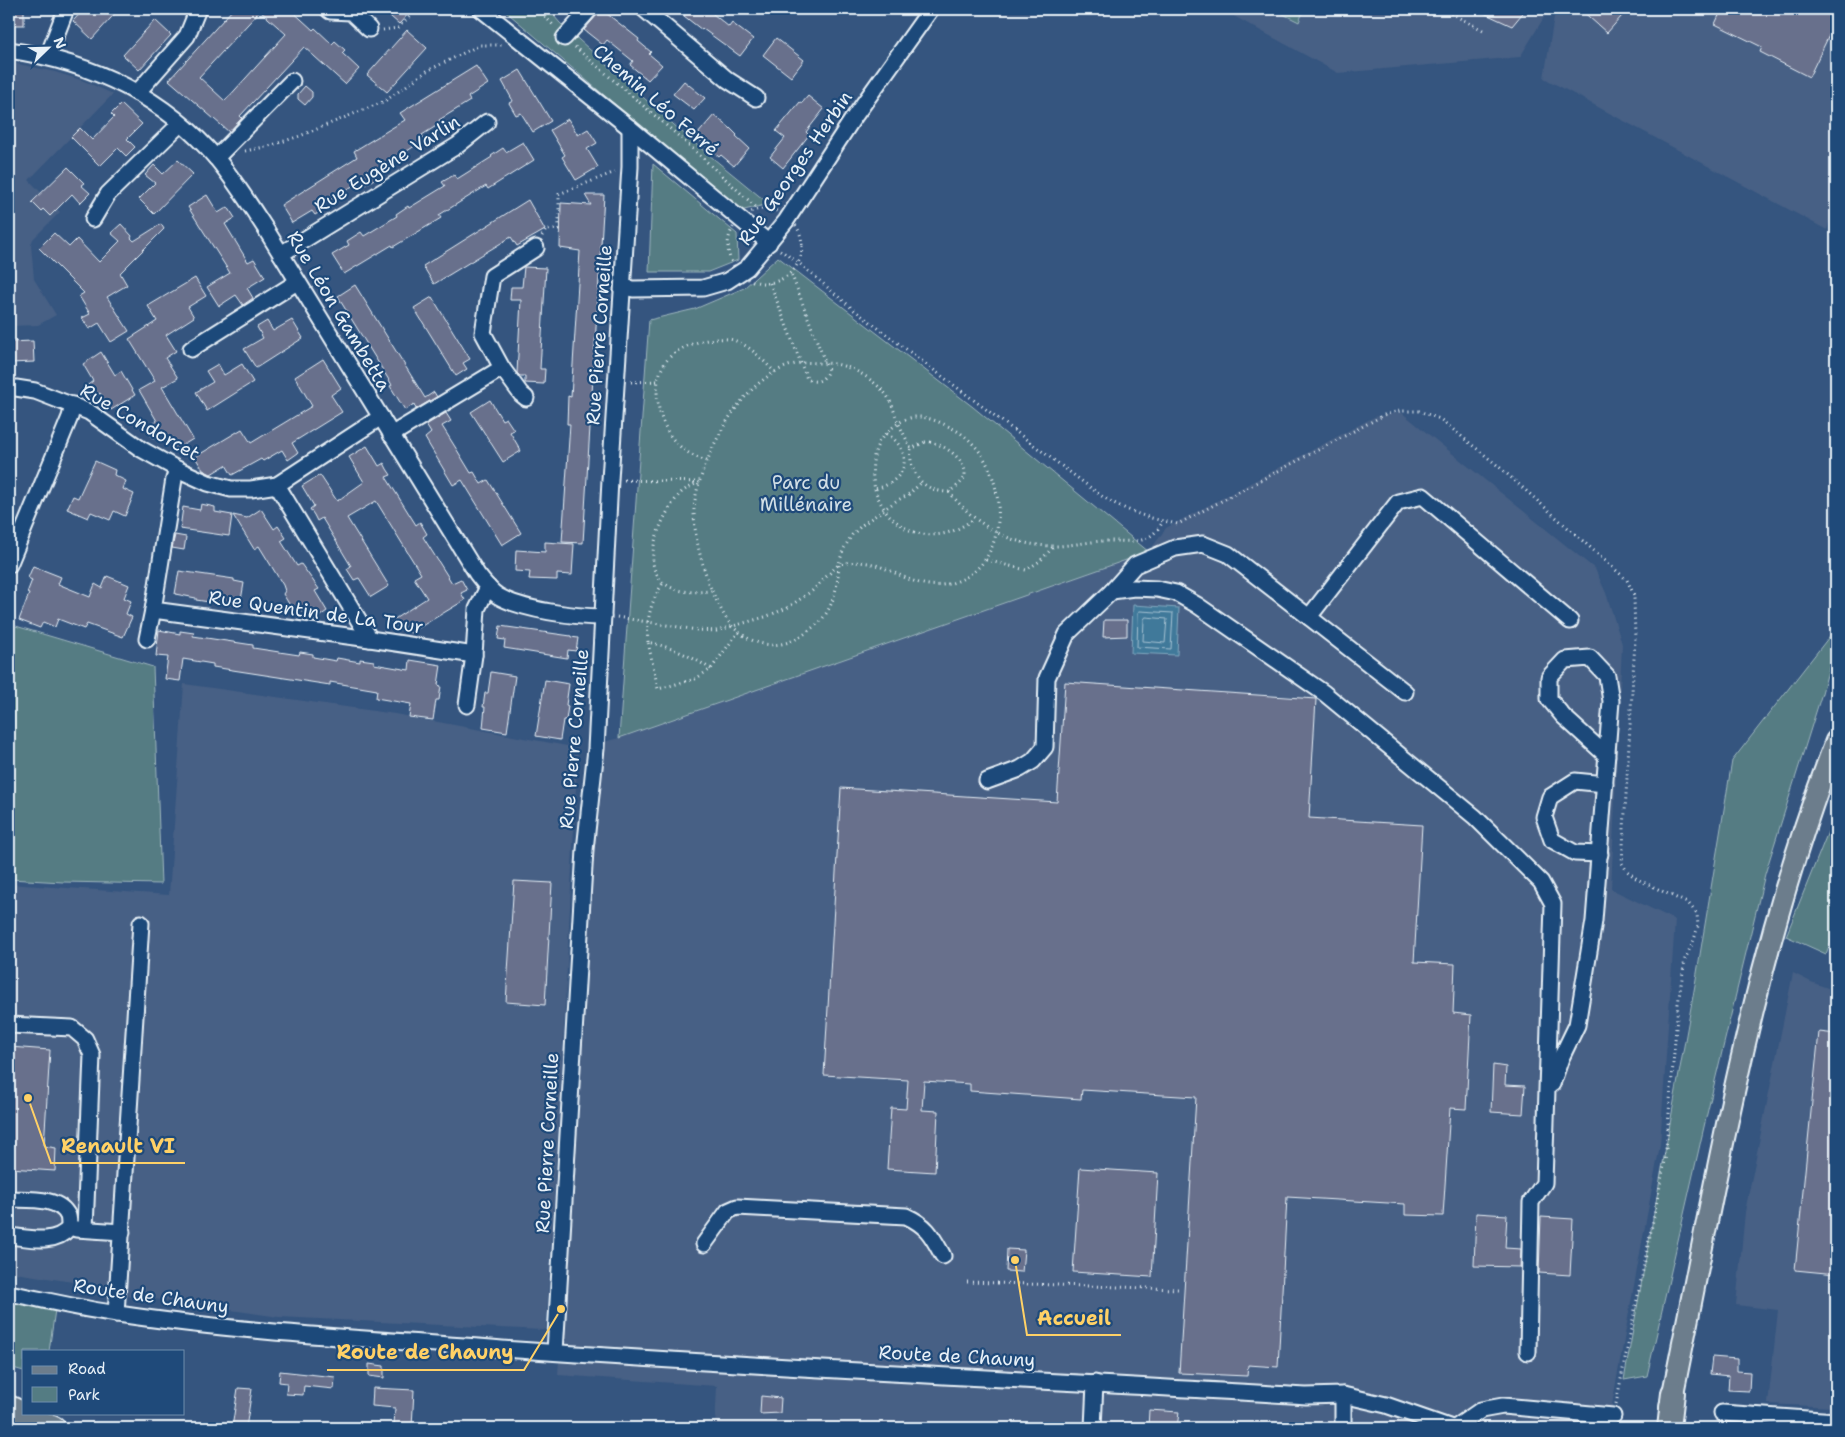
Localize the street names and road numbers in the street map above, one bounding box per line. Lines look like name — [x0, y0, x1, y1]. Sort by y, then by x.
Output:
street label: Chemin Léo Ferré — [588, 38, 724, 162]
street label: Rue Georges Herbin — [732, 86, 858, 250]
street label: Rue Eugène Varlin — [309, 109, 465, 219]
street label: Rue Léon Gambetta — [281, 226, 397, 396]
street label: Rue Pierre Corneille — [580, 244, 618, 426]
street label: Rue Condorcet — [76, 378, 204, 466]
street label: Rue Quentin de La Tour — [207, 585, 425, 639]
street label: Rue Pierre Corneille — [554, 648, 594, 830]
street label: Rue Pierre Corneille — [530, 1052, 564, 1234]
street label: Route de Chauny — [72, 1273, 230, 1319]
street label: Route de Chauny — [878, 1339, 1036, 1373]

